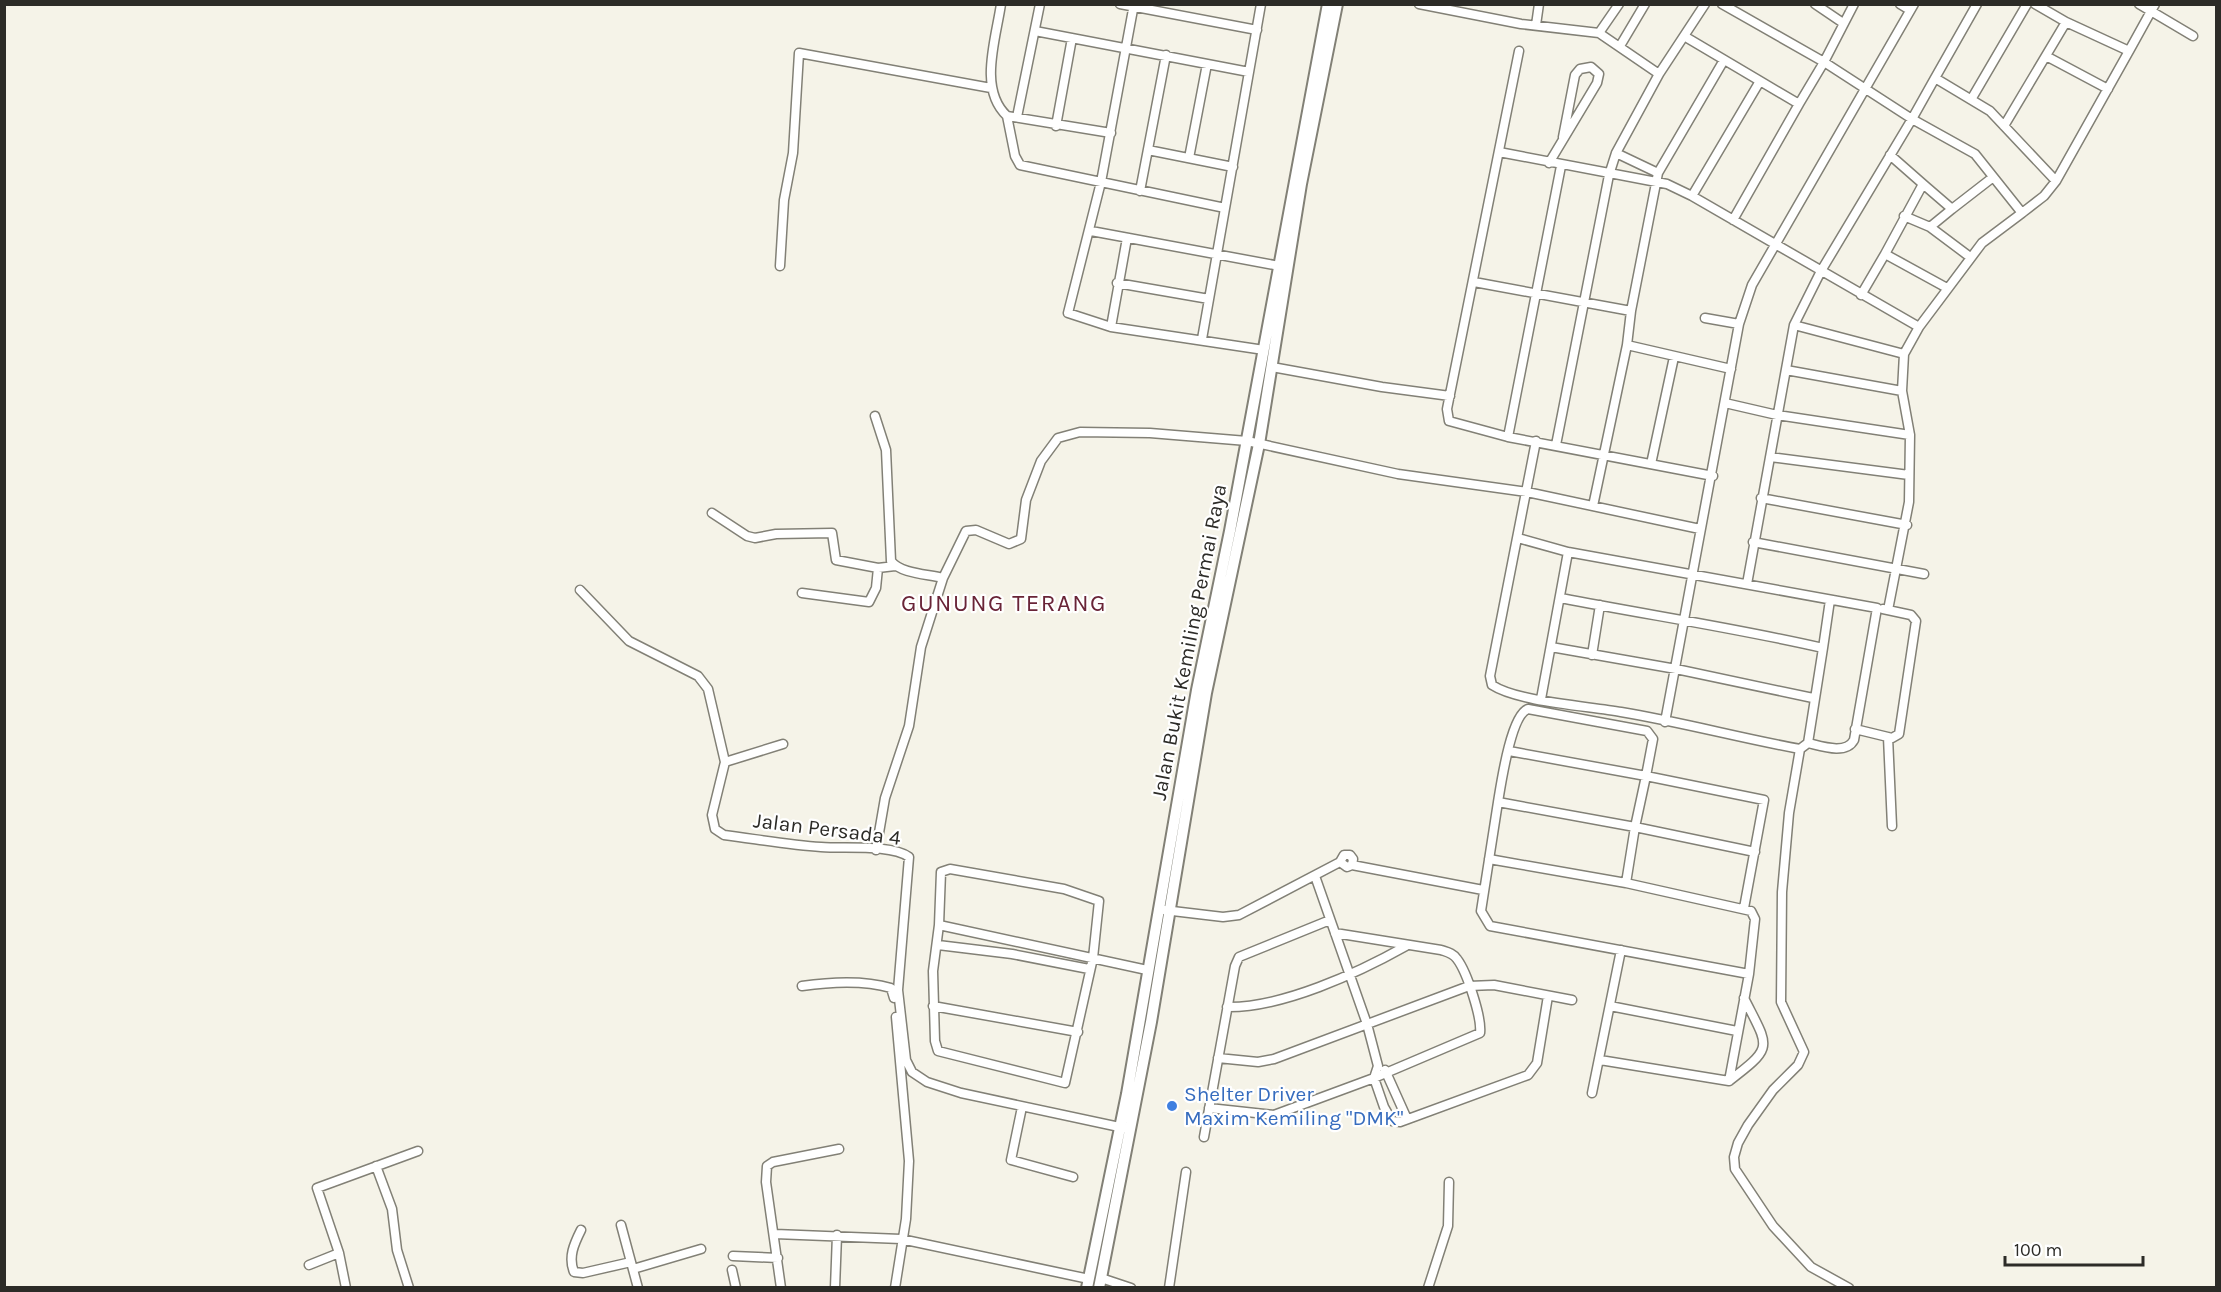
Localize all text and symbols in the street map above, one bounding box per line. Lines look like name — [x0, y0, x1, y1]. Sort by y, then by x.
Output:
street label: Jalan Bukit Kemiling Permai Raya — [1147, 482, 1231, 802]
district label: GUNUNG TERANG — [901, 589, 1107, 617]
street label: Jalan Persada 4 — [752, 808, 902, 850]
place label: Shelter Driver Maxim Kemiling "DMK" — [1184, 1082, 1403, 1130]
marker: Shelter Driver Maxim Kemiling "DMK" — [1165, 1099, 1179, 1113]
scale bar — [2005, 1229, 2143, 1267]
text: 100 m — [2014, 1239, 2062, 1261]

